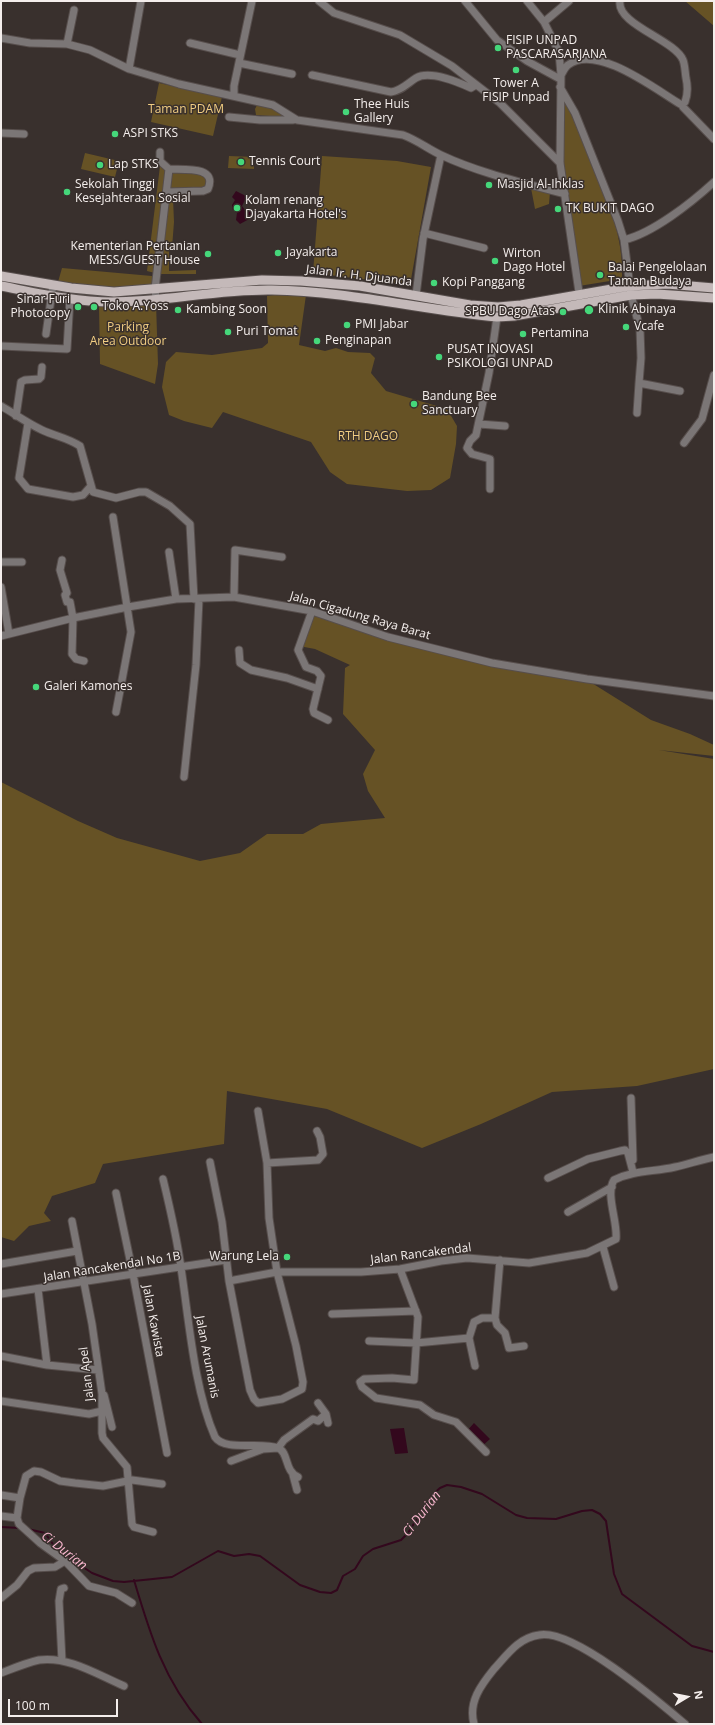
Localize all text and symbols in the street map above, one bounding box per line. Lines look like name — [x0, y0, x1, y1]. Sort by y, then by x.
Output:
place label: FISIP UNPAD PASCARASARJANA — [506, 34, 607, 62]
marker: FISIP UNPAD PASCARASARJANA — [493, 43, 503, 53]
marker: Tower A FISIP Unpad — [511, 65, 521, 75]
place label: Tower A FISIP Unpad — [482, 77, 550, 105]
place label: Thee Huis Gallery — [354, 98, 410, 126]
park label: Taman PDAM — [148, 103, 224, 117]
marker: Thee Huis Gallery — [341, 107, 351, 117]
place label: ASPI STKS — [123, 127, 178, 141]
marker: ASPI STKS — [110, 129, 120, 139]
place label: Tennis Court — [249, 155, 320, 169]
marker: Tennis Court — [236, 157, 246, 167]
place label: Lap STKS — [108, 158, 159, 172]
marker: Lap STKS — [95, 160, 105, 170]
place label: Sekolah Tinggi Kesejahteraan Sosial — [75, 178, 191, 206]
place label: Masjid Al-Ihklas — [497, 178, 584, 192]
marker: Masjid Al-Ihklas — [484, 180, 494, 190]
marker: Sekolah Tinggi Kesejahteraan Sosial — [62, 187, 72, 197]
place label: Kolam renang Djayakarta Hotel's — [245, 194, 346, 222]
place label: TK BUKIT DAGO — [566, 202, 654, 216]
marker: Kolam renang Djayakarta Hotel's — [232, 203, 242, 213]
marker: TK BUKIT DAGO — [553, 204, 563, 214]
place label: Kementerian Pertanian MESS/GUEST House — [70, 240, 200, 268]
place label: Jayakarta — [286, 246, 337, 260]
place label: Wirton Dago Hotel — [503, 247, 565, 275]
marker: Jayakarta — [273, 248, 283, 258]
marker: Kementerian Pertanian MESS/GUEST House — [203, 249, 213, 259]
marker: Wirton Dago Hotel — [490, 256, 500, 266]
place label: Balai Pengelolaan Taman Budaya — [608, 261, 707, 289]
street label: Jalan Ir. H. Djuanda — [305, 262, 413, 290]
marker: Balai Pengelolaan Taman Budaya — [595, 270, 605, 280]
place label: Kopi Panggang — [442, 276, 525, 290]
marker: Kopi Panggang — [429, 278, 439, 288]
place label: Sinar Furi Photocopy — [10, 293, 70, 321]
place label: Toko A.Yoss — [102, 300, 169, 314]
marker: Sinar Furi Photocopy — [73, 302, 83, 312]
marker: Toko A.Yoss — [89, 302, 99, 312]
place label: Kambing Soon — [186, 303, 267, 317]
place label: Klinik Abinaya — [598, 303, 676, 317]
marker: Klinik Abinaya — [583, 304, 595, 316]
marker: Kambing Soon — [173, 305, 183, 315]
place label: SPBU Dago Atas — [465, 305, 555, 319]
marker: SPBU Dago Atas — [558, 307, 568, 317]
place label: PMI Jabar — [355, 318, 408, 332]
marker: PMI Jabar — [342, 320, 352, 330]
place label: Vcafe — [634, 320, 664, 334]
park label: Parking Area Outdoor — [90, 321, 166, 349]
marker: Vcafe — [621, 322, 631, 332]
place label: Puri Tomat — [236, 325, 298, 339]
marker: Puri Tomat — [223, 327, 233, 337]
place label: Pertamina — [531, 327, 589, 341]
marker: Pertamina — [518, 329, 528, 339]
place label: Penginapan — [325, 334, 391, 348]
marker: Penginapan — [312, 336, 322, 346]
place label: PUSAT INOVASI PSIKOLOGI UNPAD — [447, 343, 553, 371]
marker: PUSAT INOVASI PSIKOLOGI UNPAD — [434, 352, 444, 362]
place label: Bandung Bee Sanctuary — [422, 390, 497, 418]
marker: Bandung Bee Sanctuary — [409, 399, 419, 409]
park label: RTH DAGO — [338, 430, 398, 444]
street label: Jalan Cigadung Raya Barat — [288, 589, 432, 643]
place label: Galeri Kamones — [44, 680, 132, 694]
marker: Galeri Kamones — [31, 682, 41, 692]
street label: Jalan Rancakendal — [370, 1241, 472, 1267]
street label: Jalan Rancakendal No 1B — [42, 1249, 182, 1285]
place label: Warung Lela — [209, 1250, 279, 1264]
marker: Warung Lela — [282, 1252, 292, 1262]
street label: Jalan Kawista — [139, 1284, 167, 1358]
street label: Jalan Arumanis — [192, 1314, 222, 1400]
street label: Jalan Apel — [77, 1346, 97, 1402]
water label: Ci Durian — [399, 1488, 445, 1540]
water label: Ci Durian — [38, 1528, 90, 1574]
north arrow — [667, 1677, 707, 1717]
text: N — [691, 1689, 707, 1701]
scale bar — [10, 1691, 120, 1717]
text: 100 m — [15, 1697, 50, 1714]

